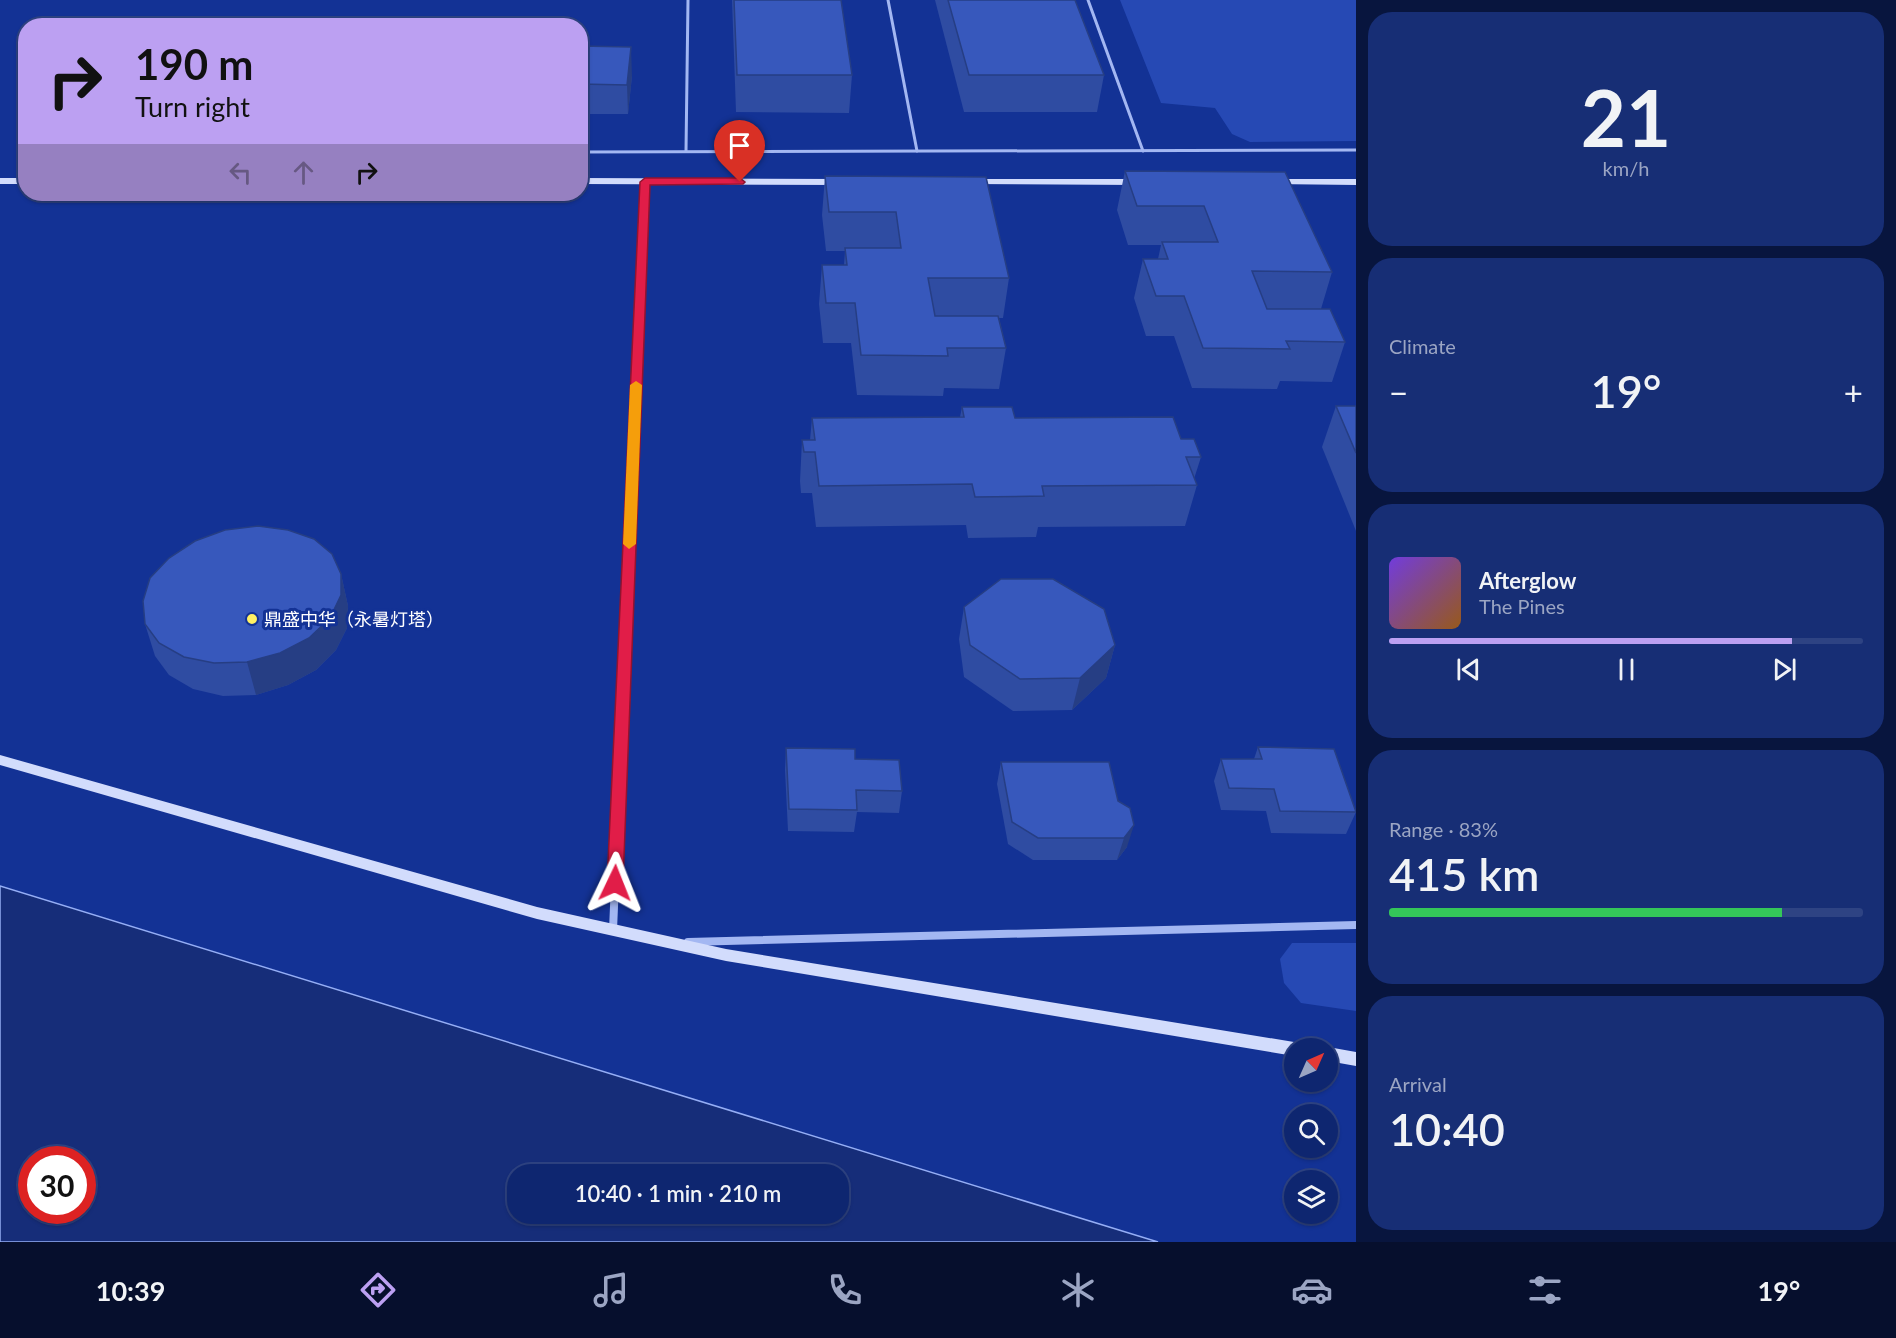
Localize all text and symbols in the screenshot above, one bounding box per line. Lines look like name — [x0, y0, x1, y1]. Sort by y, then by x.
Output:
text: 190 m — [135, 39, 253, 89]
icon: right — [36, 42, 114, 120]
text: 21 — [1581, 70, 1671, 164]
text: Turn right — [135, 90, 250, 123]
pin — [714, 120, 765, 182]
icon: arrive — [723, 129, 756, 162]
icon: left — [224, 156, 257, 189]
icon: ahead — [287, 156, 320, 189]
icon: right — [350, 156, 383, 189]
text: km/h — [1603, 156, 1649, 180]
text: Climate — [1389, 334, 1456, 358]
text: 19° — [1591, 364, 1661, 418]
text: − — [1389, 372, 1408, 412]
text: + — [1844, 372, 1863, 412]
text: Afterglow — [1479, 567, 1576, 594]
text: The Pines — [1479, 594, 1565, 618]
place label: 鼎盛中华（永暑灯塔） — [264, 608, 444, 630]
marker: 鼎盛中华（永暑灯塔） — [245, 612, 259, 626]
icon: previous — [1452, 653, 1485, 686]
icon: pause — [1610, 653, 1643, 686]
icon: next — [1768, 653, 1801, 686]
text: Range · 83% — [1389, 817, 1498, 841]
text: 415 km — [1389, 847, 1539, 901]
position arrow — [583, 851, 647, 915]
north arrow — [1284, 1038, 1338, 1092]
map controls — [1284, 1038, 1338, 1224]
text: Arrival — [1389, 1072, 1447, 1096]
text: 10:40 — [1389, 1102, 1505, 1156]
button: search — [1284, 1104, 1338, 1158]
speed limit sign: 30 — [18, 1146, 96, 1224]
button: layers — [1284, 1170, 1338, 1224]
text: 10:40 · 1 min · 210 m — [575, 1180, 781, 1207]
icon: directions — [357, 1269, 399, 1311]
icon: music — [590, 1269, 632, 1311]
icon: phone — [824, 1269, 866, 1311]
icon: climate — [1057, 1269, 1099, 1311]
icon: car — [1291, 1269, 1333, 1311]
icon: filters — [1524, 1269, 1566, 1311]
text: 10:39 — [96, 1274, 165, 1307]
text: 19° — [1758, 1274, 1800, 1307]

